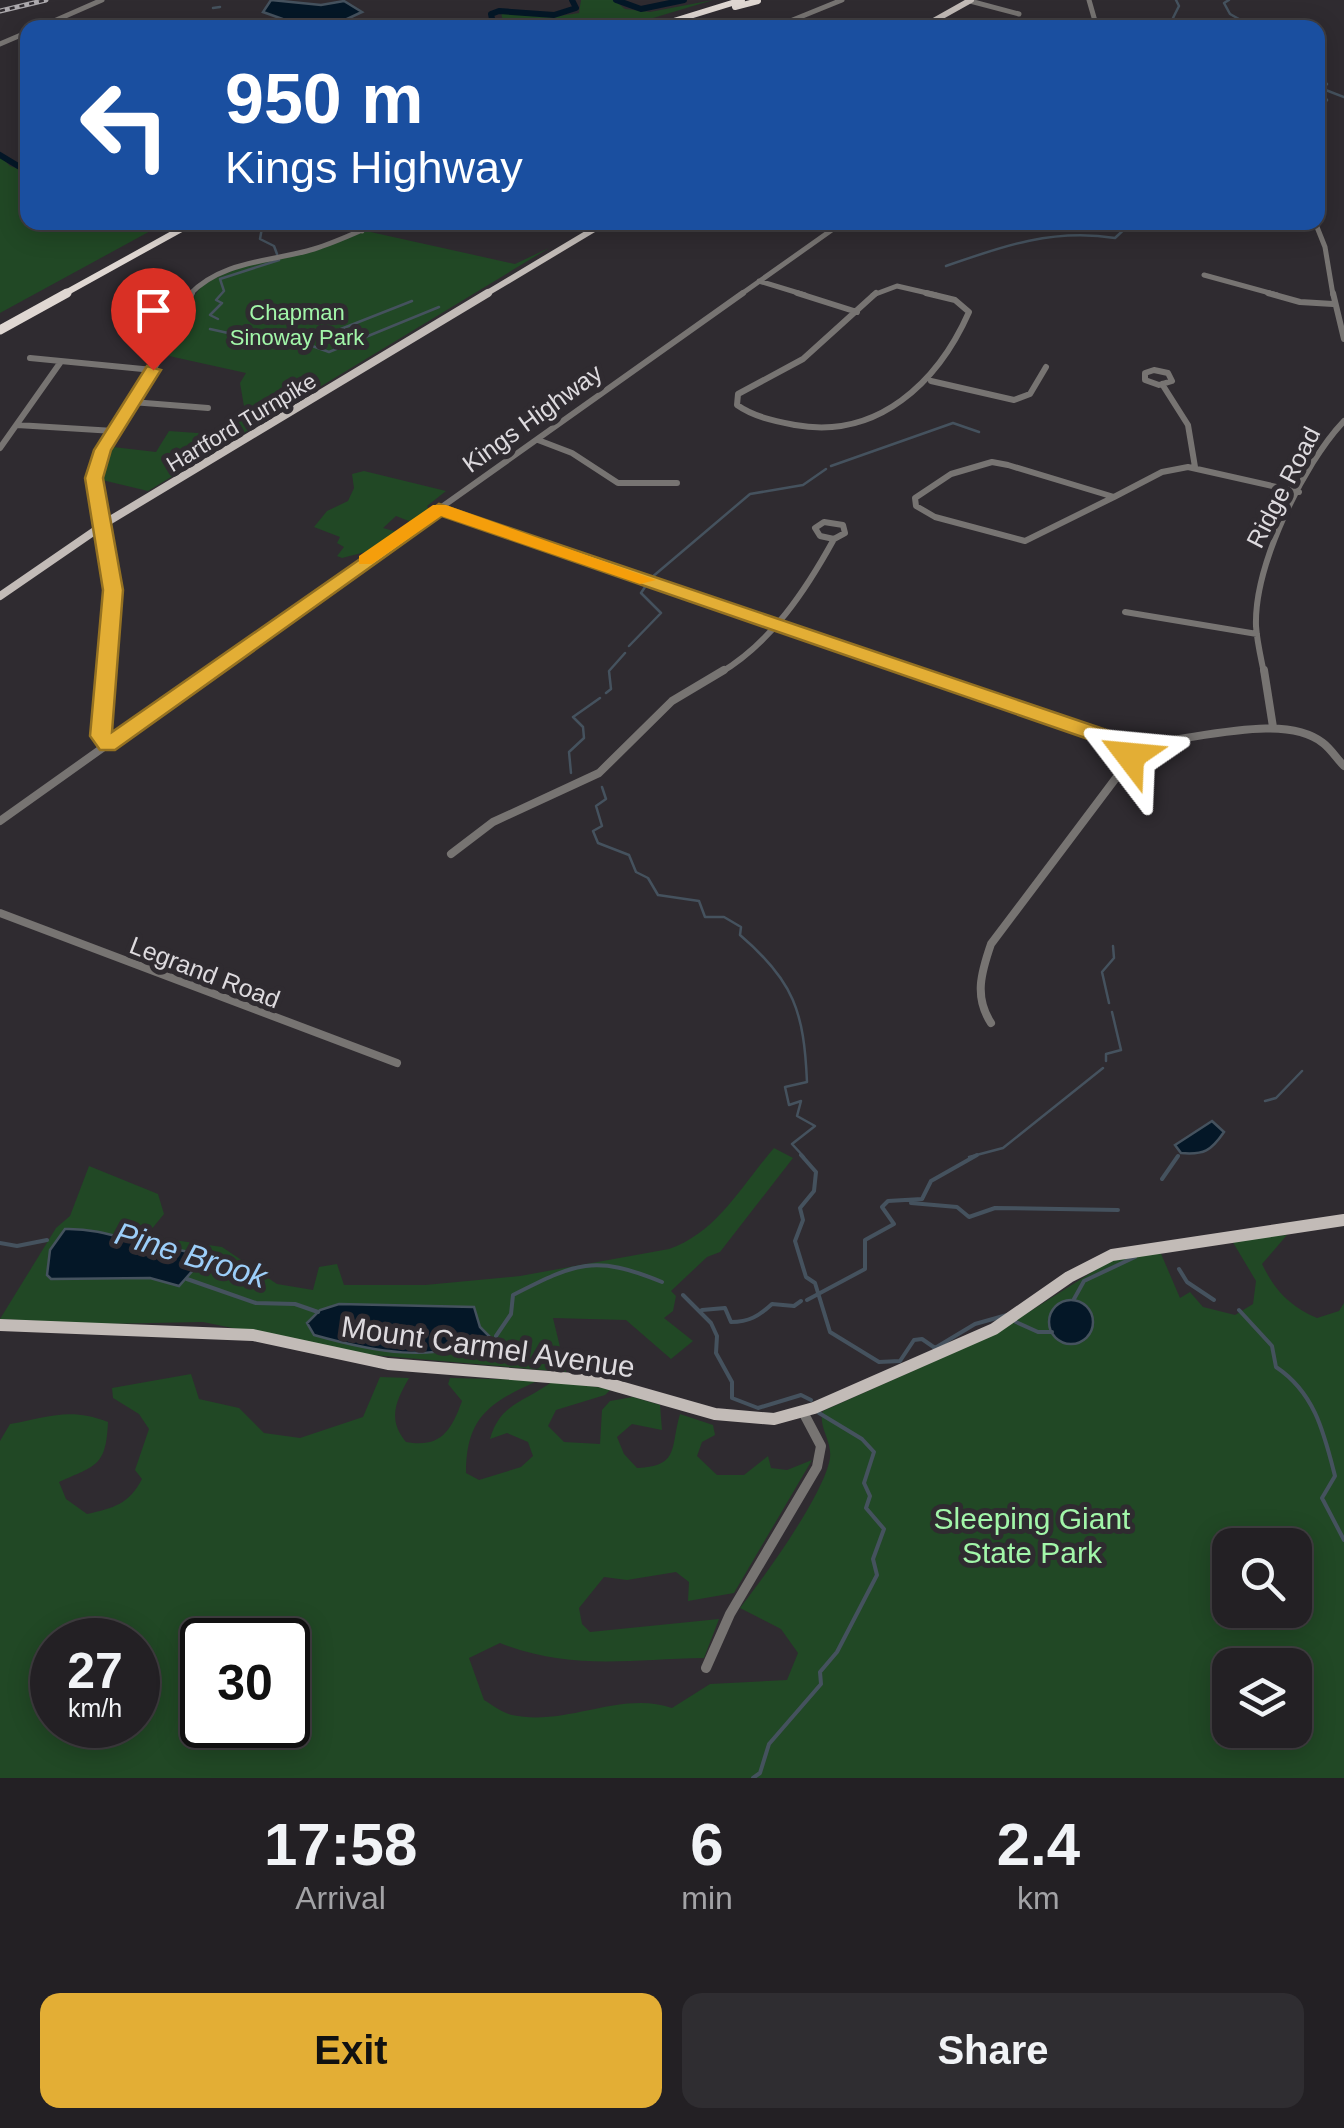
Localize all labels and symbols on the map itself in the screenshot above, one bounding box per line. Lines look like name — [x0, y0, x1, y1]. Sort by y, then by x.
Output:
pin — [111, 268, 196, 371]
park label: Chapman Sinoway Park — [230, 300, 365, 350]
street label: Kings Highway — [457, 358, 608, 478]
street label: Hartford Turnpike — [162, 368, 321, 477]
street label: Ridge Road — [1241, 422, 1325, 552]
position arrow — [1078, 704, 1182, 808]
street label: Legrand Road — [126, 931, 284, 1013]
water label: Pine Brook — [111, 1215, 273, 1296]
street label: Mount Carmel Avenue — [339, 1310, 637, 1383]
park label: Sleeping Giant State Park — [934, 1502, 1131, 1569]
speed limit sign: 30 — [180, 1618, 310, 1748]

